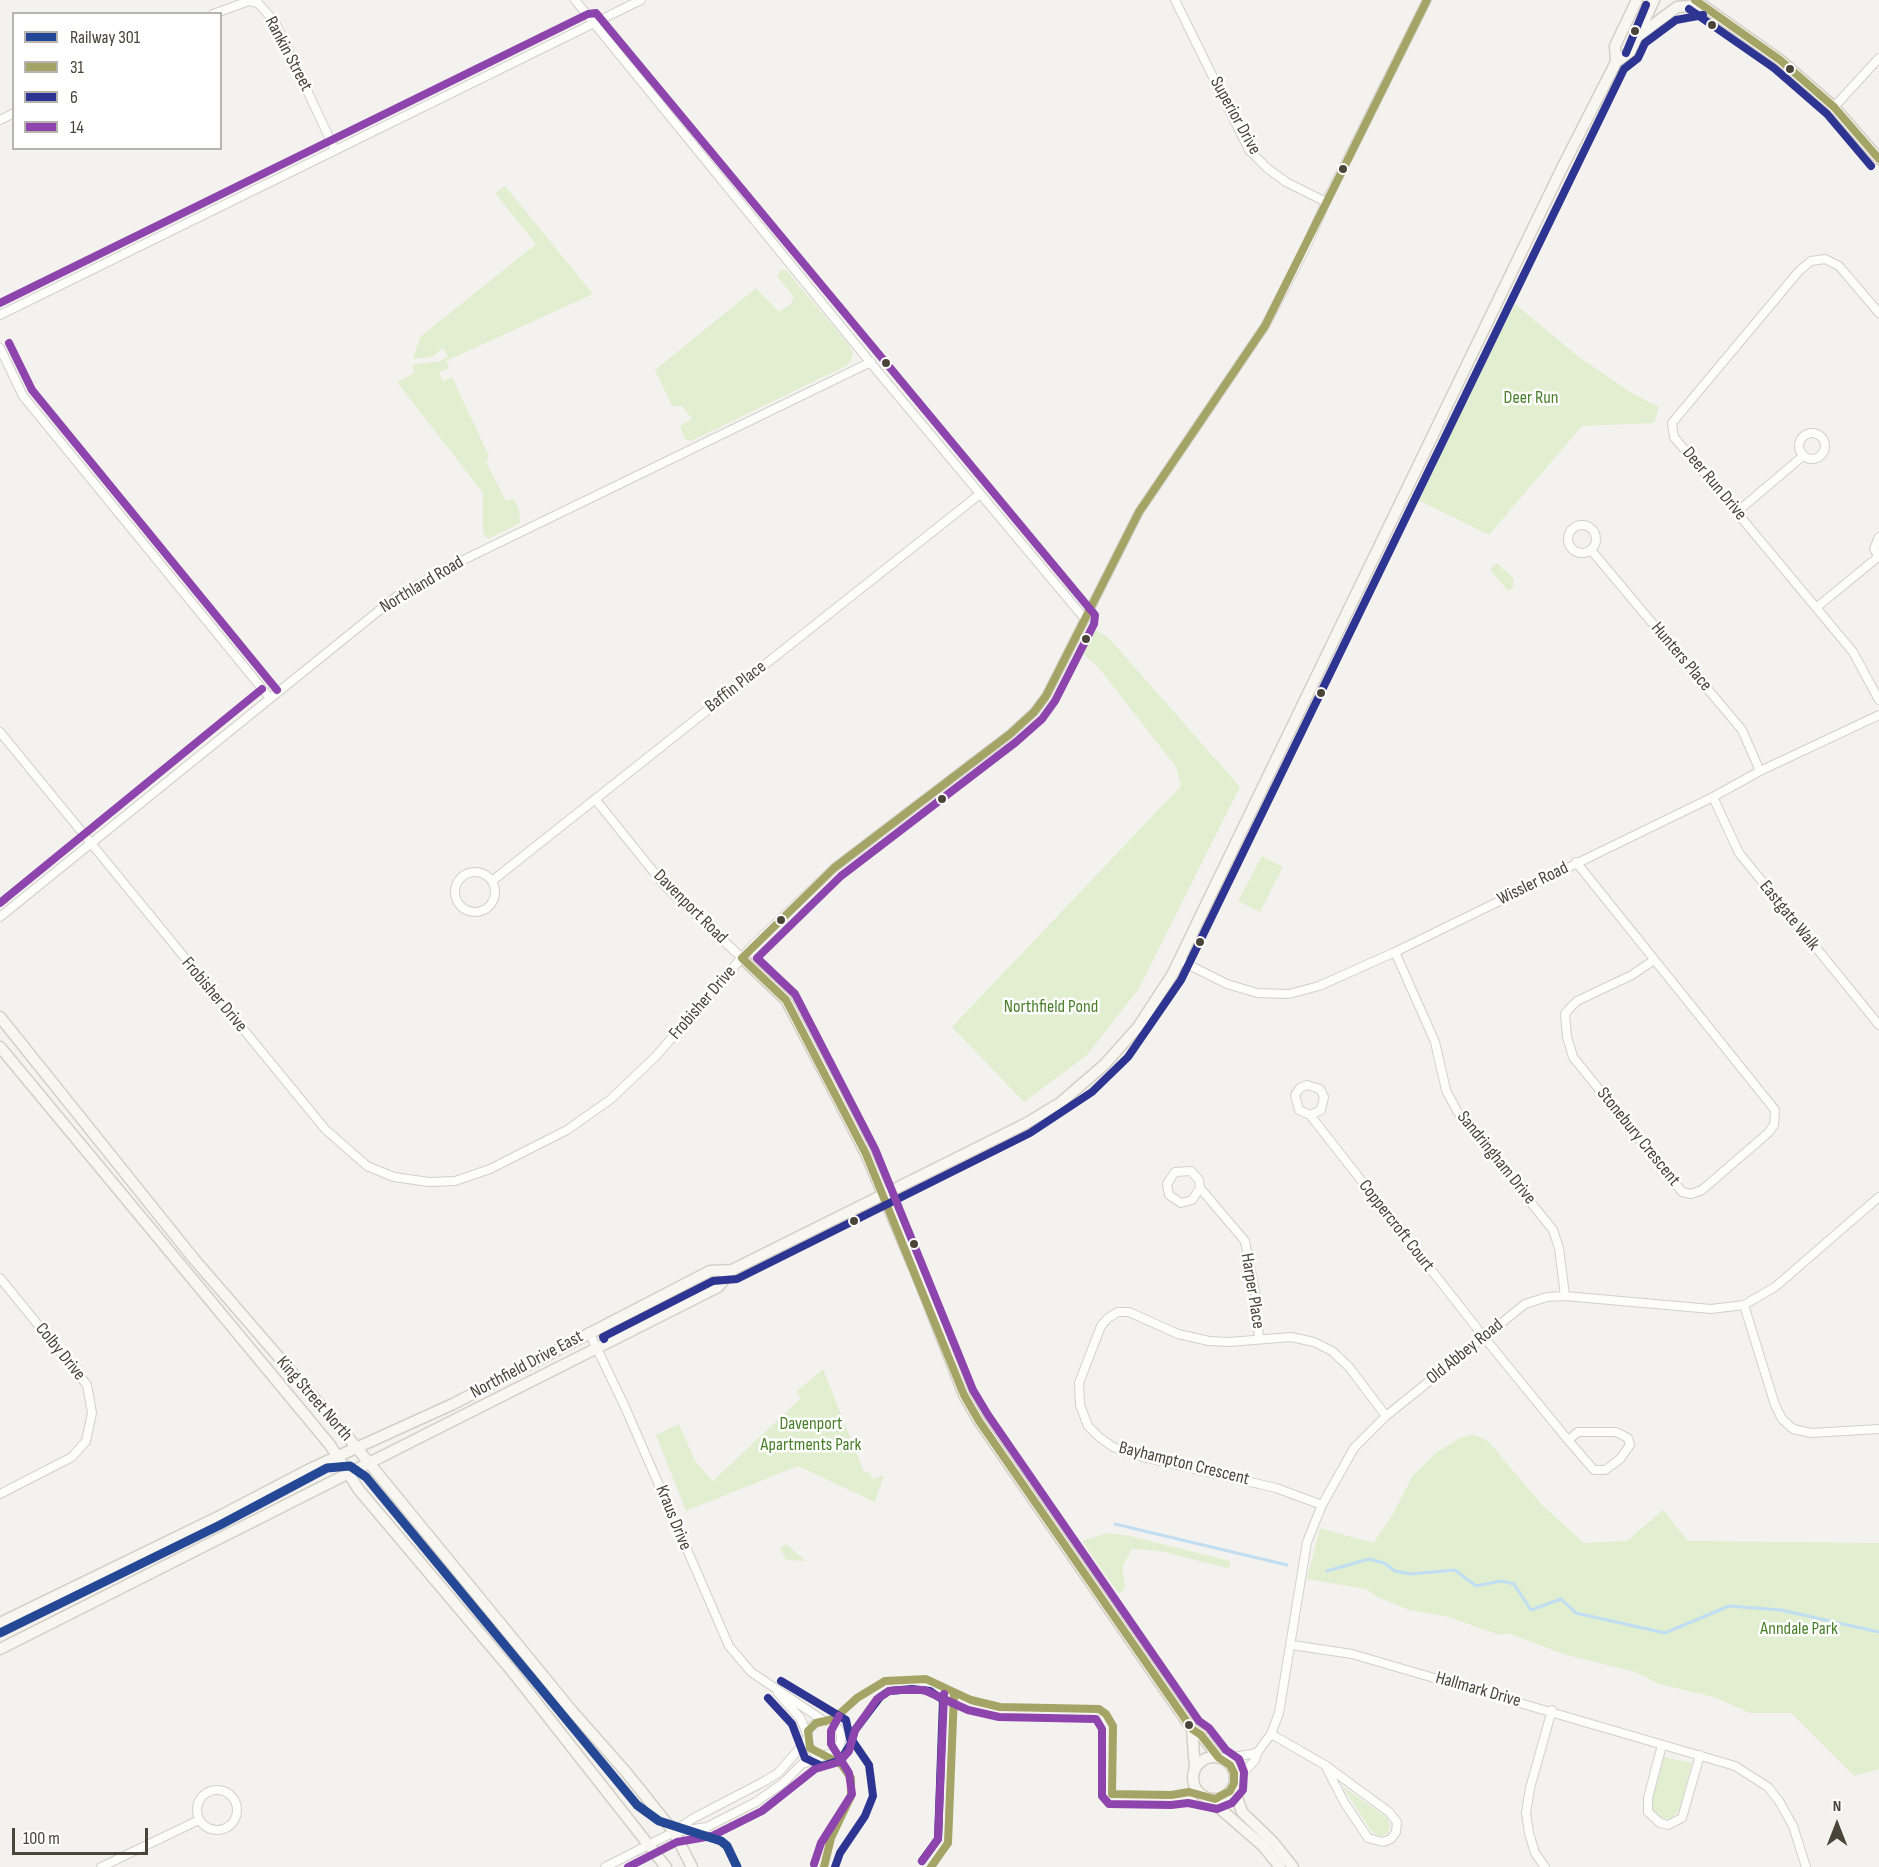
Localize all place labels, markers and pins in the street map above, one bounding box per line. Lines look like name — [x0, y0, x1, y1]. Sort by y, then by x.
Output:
unlabelled marker — [1706, 19, 1718, 31]
unlabelled marker — [1629, 25, 1641, 37]
unlabelled marker — [1784, 63, 1796, 75]
unlabelled marker — [1337, 163, 1349, 175]
unlabelled marker — [880, 357, 892, 369]
unlabelled marker — [1080, 633, 1092, 645]
unlabelled marker — [1315, 687, 1327, 699]
unlabelled marker — [936, 793, 948, 805]
unlabelled marker — [775, 914, 787, 926]
unlabelled marker — [1194, 936, 1206, 948]
unlabelled marker — [848, 1215, 860, 1227]
unlabelled marker — [908, 1238, 920, 1250]
unlabelled marker — [1183, 1719, 1195, 1731]

